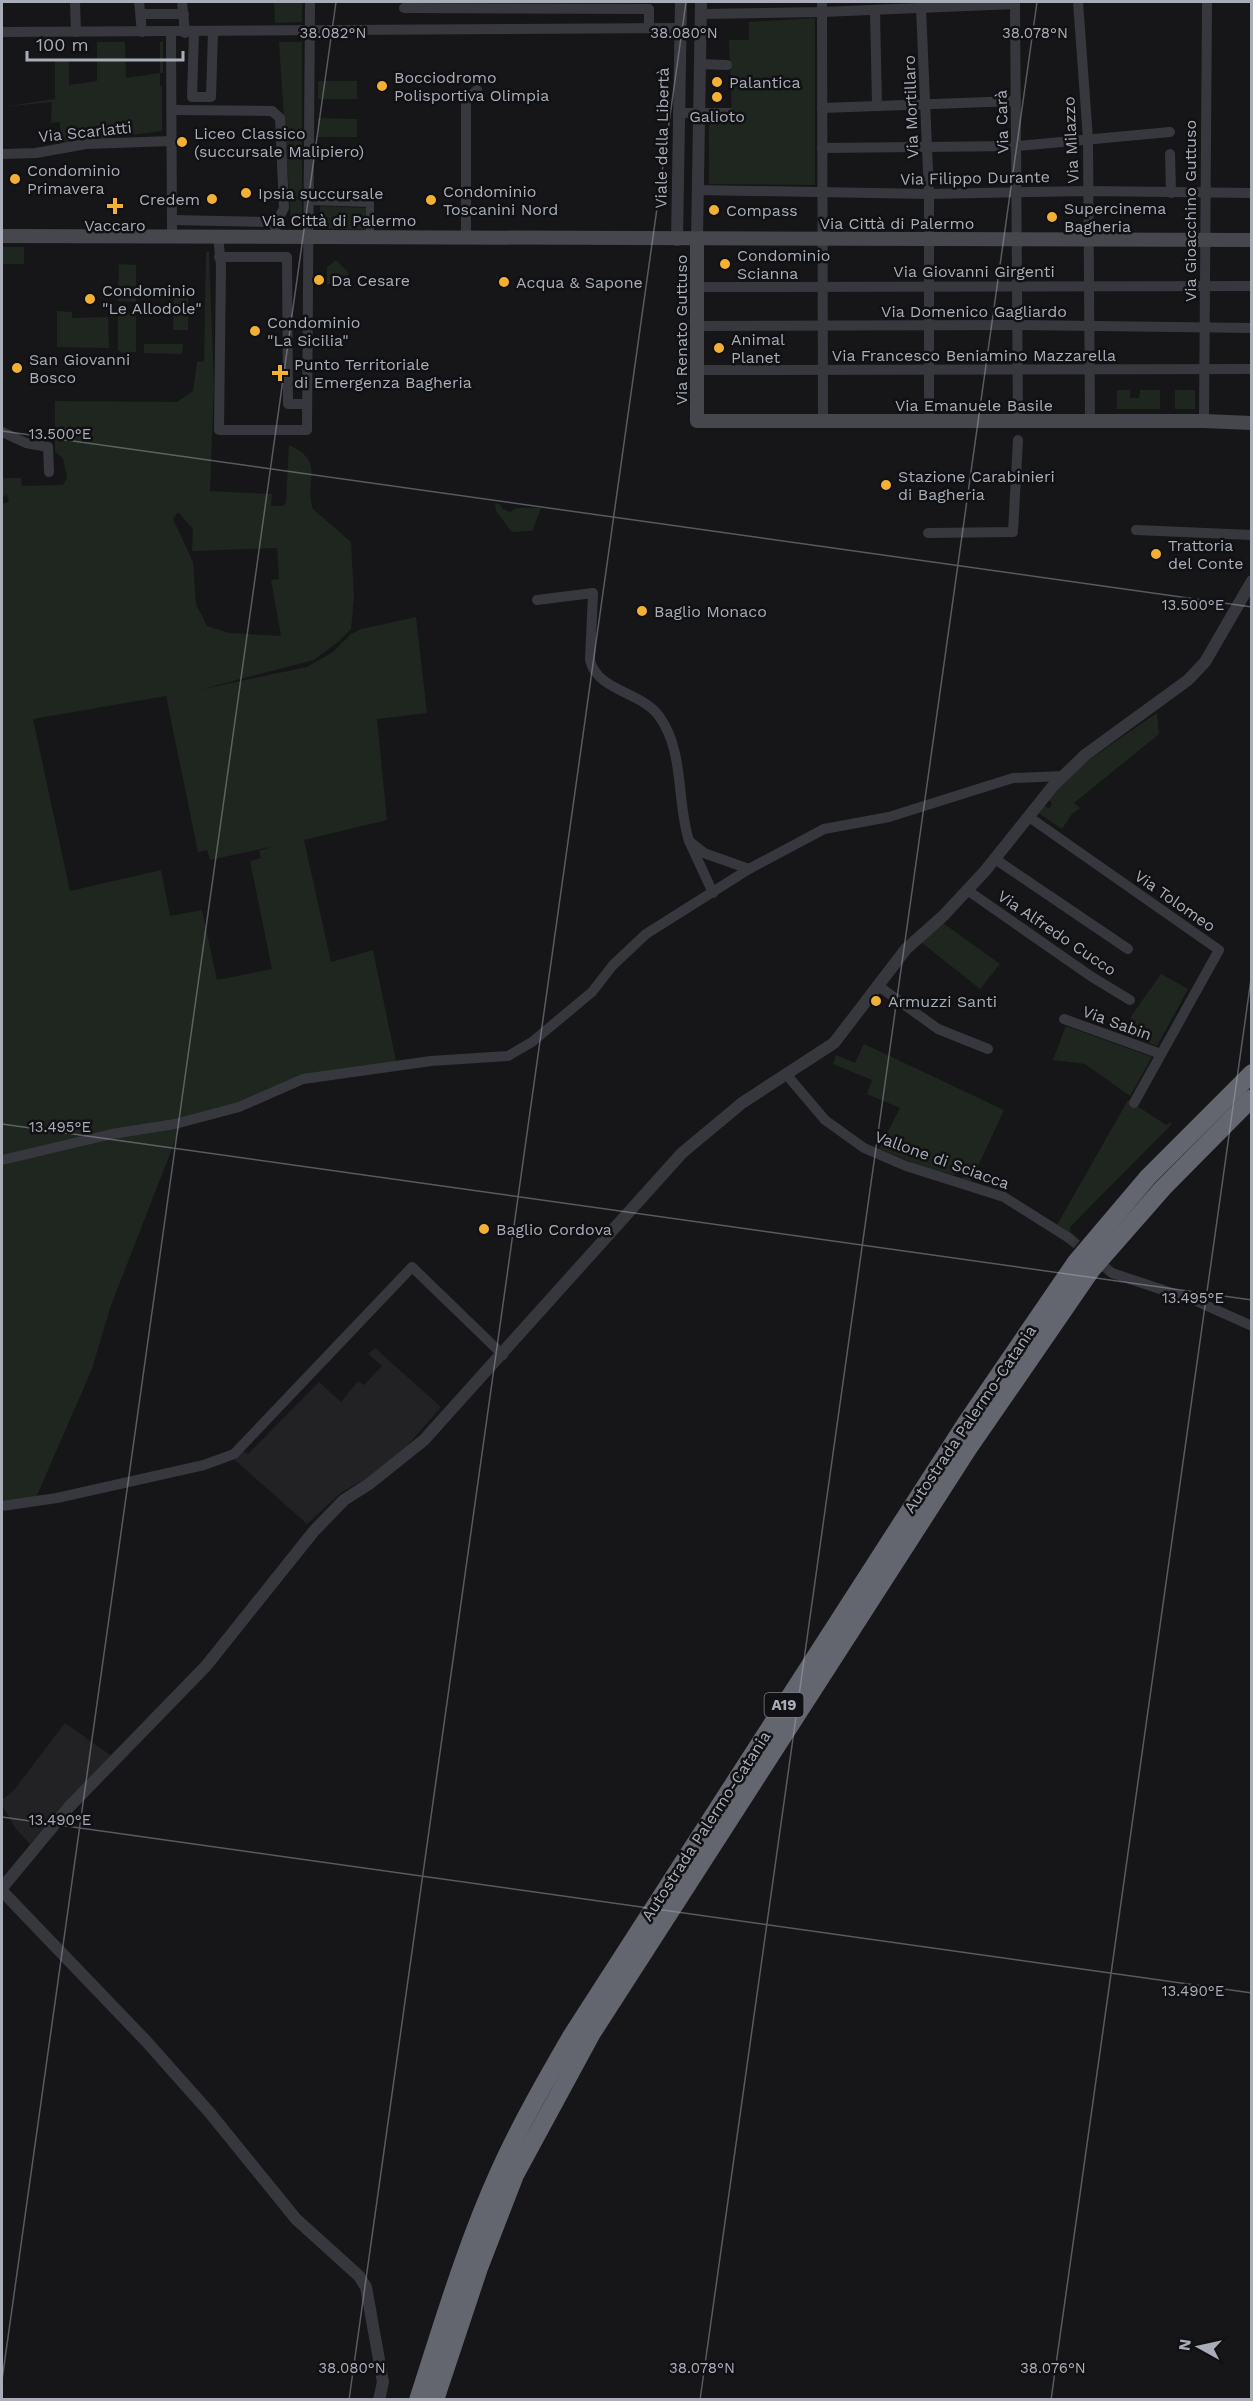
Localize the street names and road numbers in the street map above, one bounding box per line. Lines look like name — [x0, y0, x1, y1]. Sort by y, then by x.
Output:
street label: Via Mortillaro — [900, 55, 922, 159]
street label: Viale della Libertà — [651, 67, 673, 209]
street label: Via Carà — [991, 90, 1013, 154]
street label: Via Milazzo — [1059, 96, 1083, 184]
street label: Via Scarlatti — [37, 118, 133, 146]
street label: Via Gioacchino Guttuso — [1181, 120, 1200, 302]
street label: Via Filippo Durante — [900, 167, 1050, 189]
street label: Via Città di Palermo — [262, 211, 416, 230]
street label: Via Città di Palermo — [820, 214, 974, 233]
street label: Via Renato Guttuso — [672, 255, 691, 405]
street label: Via Giovanni Girgenti — [893, 262, 1055, 281]
street label: Via Domenico Gagliardo — [881, 302, 1067, 321]
street label: Via Francesco Beniamino Mazzarella — [832, 346, 1116, 365]
street label: Via Emanuele Basile — [895, 396, 1053, 415]
street label: Via Tolomeo — [1131, 866, 1219, 936]
street label: Via Alfredo Cucco — [994, 886, 1120, 980]
street label: Via Sabin — [1080, 1002, 1154, 1044]
street label: Vallone di Sciacca — [872, 1127, 1012, 1193]
street label: Autostrada Palermo-Catania — [900, 1321, 1040, 1517]
road number: A19 — [764, 1693, 804, 1717]
street label: Autostrada Palermo-Catania — [637, 1728, 775, 1924]

